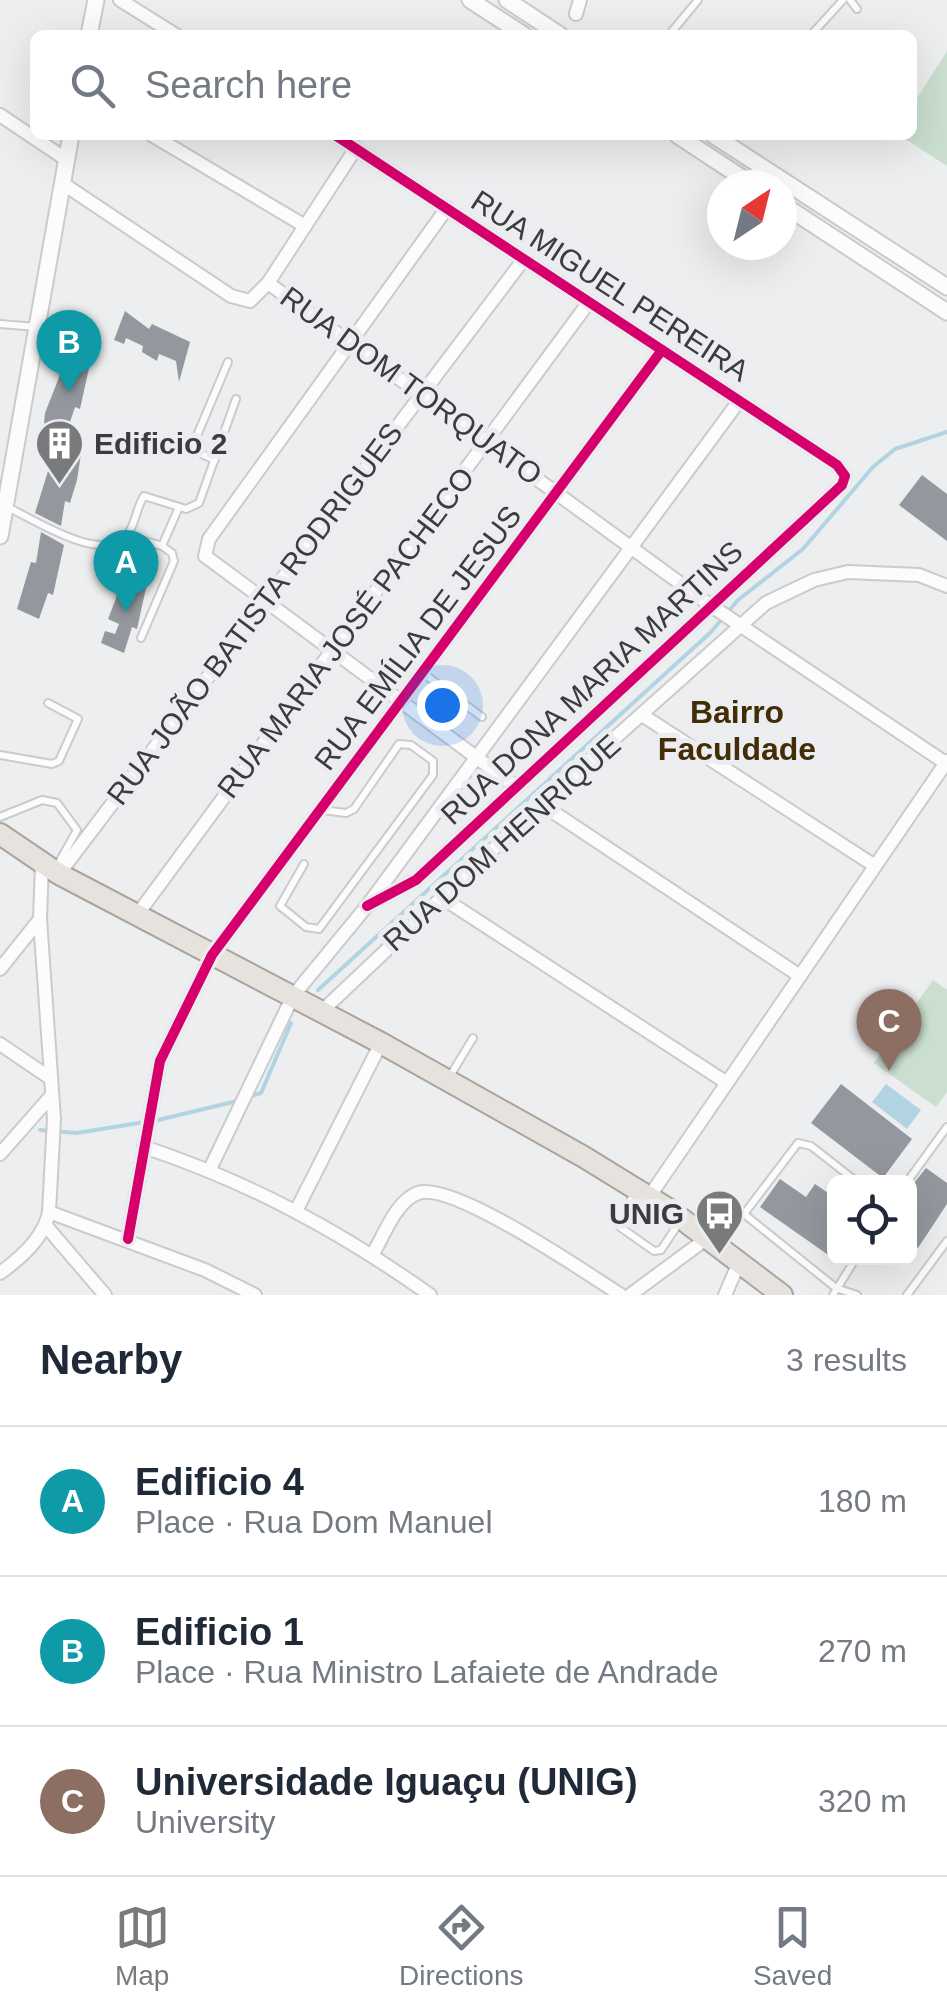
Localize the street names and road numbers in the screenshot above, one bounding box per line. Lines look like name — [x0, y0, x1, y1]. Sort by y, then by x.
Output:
street label: RUA MIGUEL PEREIRA — [465, 184, 755, 388]
street label: RUA DOM TORQUATO — [274, 280, 548, 491]
street label: RUA JOÃO BATISTA RODRIGUES — [99, 415, 411, 813]
street label: RUA MARIA JOSÉ PACHECO — [211, 461, 481, 804]
street label: RUA EMÍLIA DE JESUS — [308, 499, 528, 776]
street label: RUA DONA MARIA MARTINS — [434, 534, 749, 831]
street label: RUA DOM HENRIQUE — [377, 728, 627, 958]

